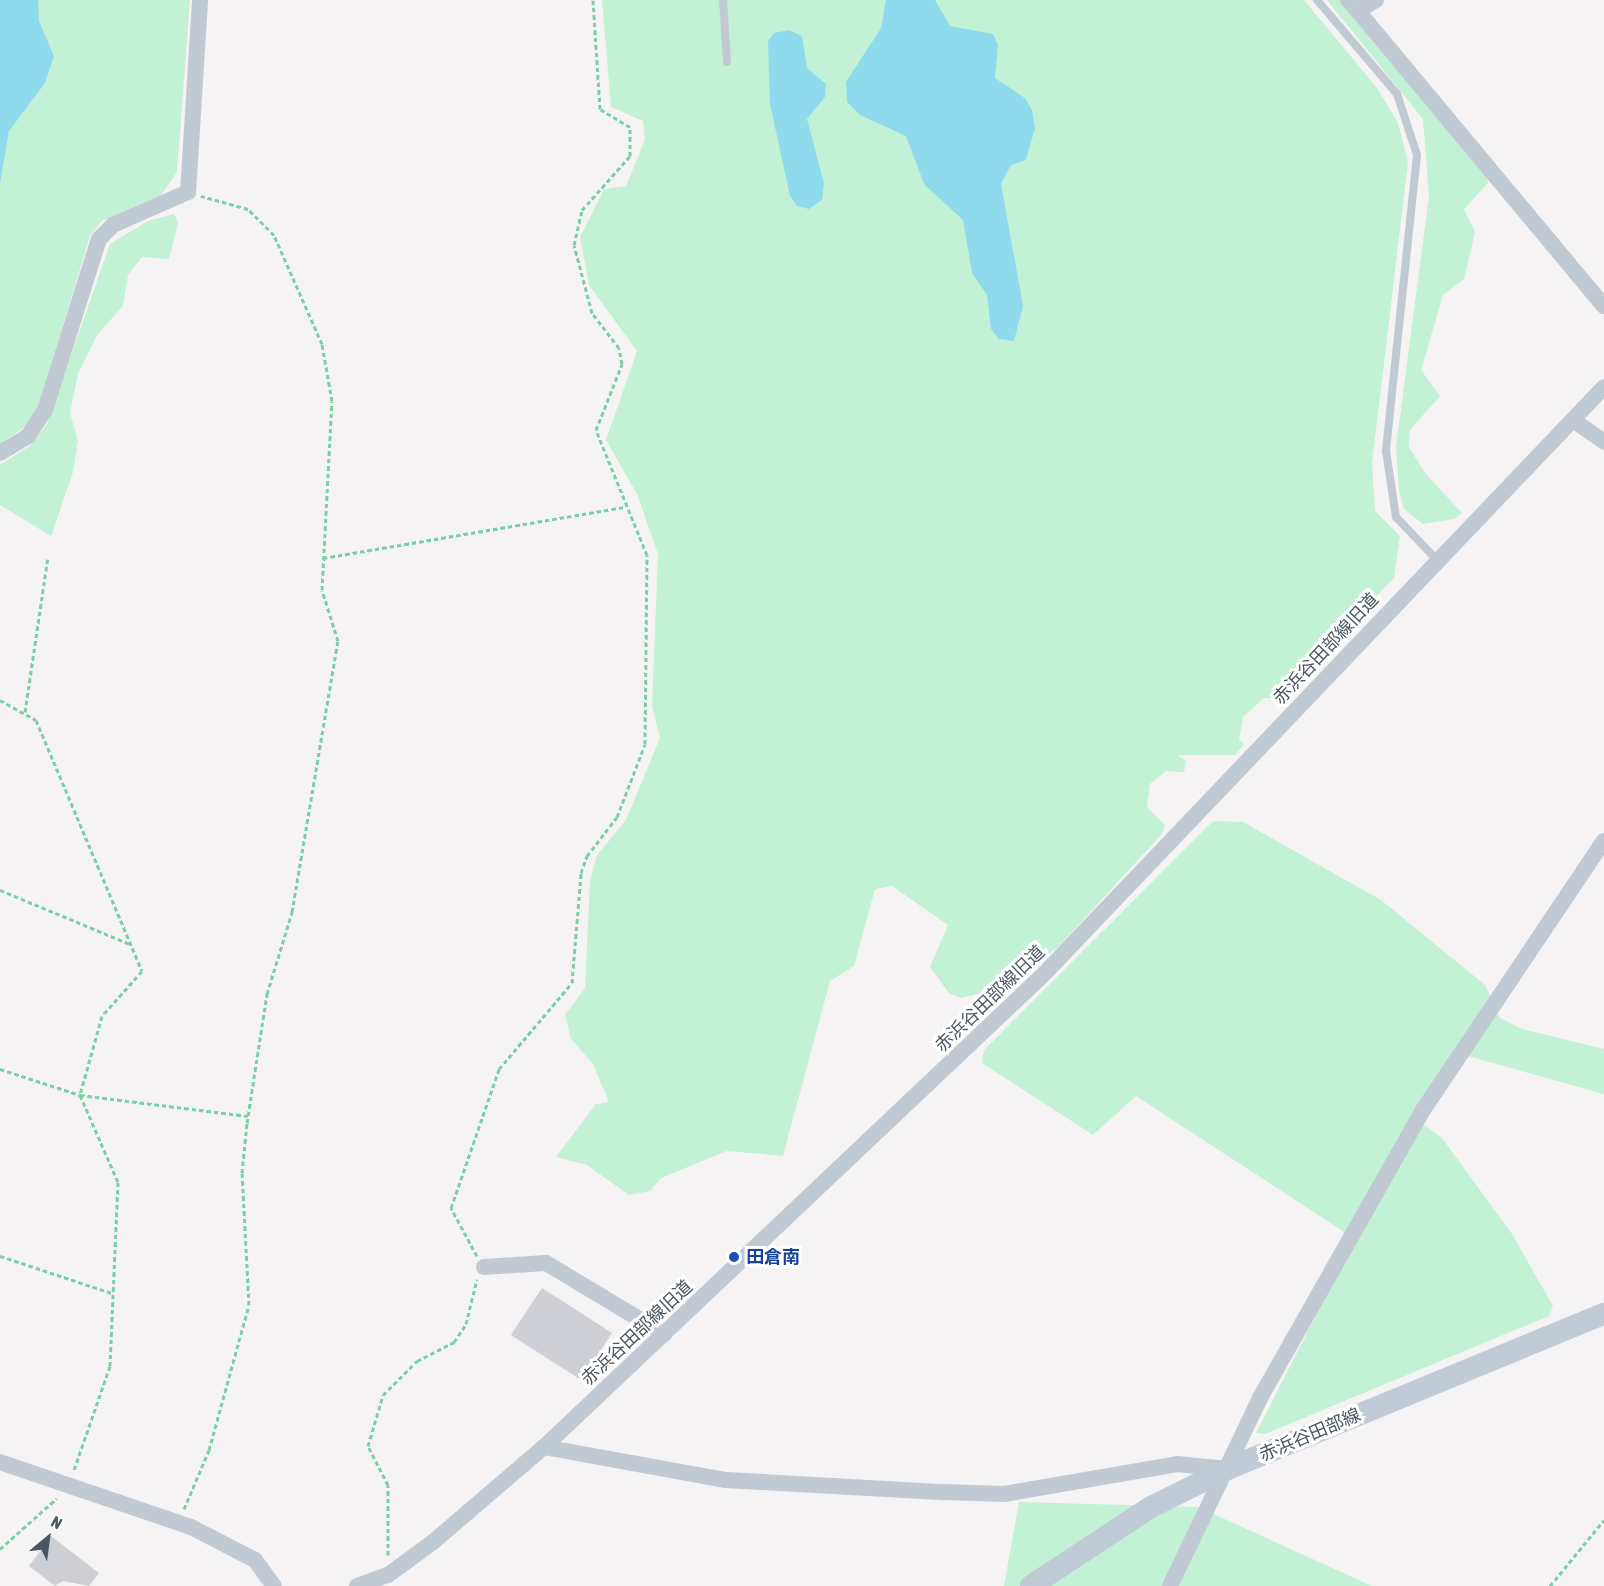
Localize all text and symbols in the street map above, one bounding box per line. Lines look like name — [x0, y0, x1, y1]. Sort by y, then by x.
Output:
street label: 赤浜谷田部線旧道 — [1269, 589, 1383, 709]
street label: 赤浜谷田部線旧道 — [931, 941, 1049, 1057]
place label: 田倉南 — [746, 1246, 800, 1268]
marker: 田倉南 — [727, 1250, 741, 1264]
street label: 赤浜谷田部線旧道 — [577, 1276, 697, 1390]
street label: 赤浜谷田部線 — [1256, 1404, 1364, 1466]
north arrow — [18, 1508, 78, 1568]
text: N — [48, 1512, 65, 1532]

